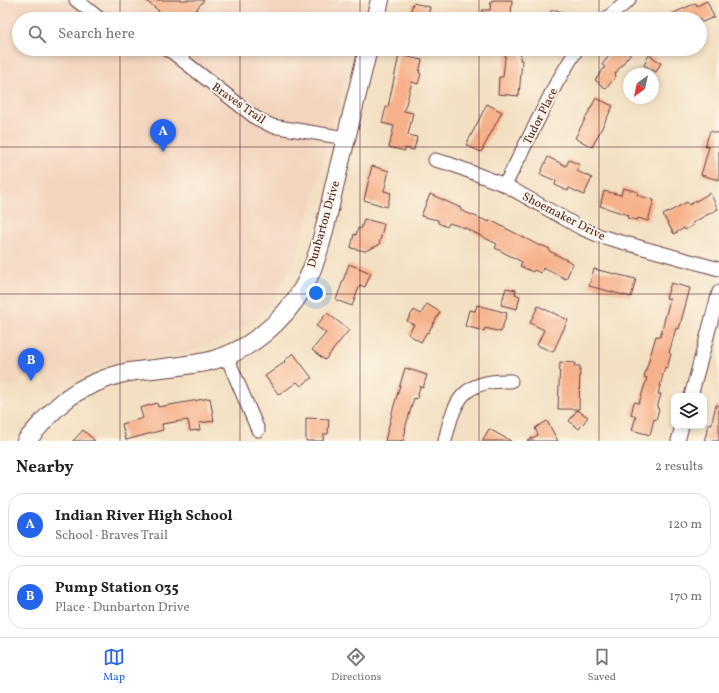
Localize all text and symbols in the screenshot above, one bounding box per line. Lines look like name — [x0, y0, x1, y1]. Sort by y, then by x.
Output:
search box — [12, 12, 707, 56]
icon: search — [26, 23, 48, 45]
text: Search here — [58, 24, 135, 45]
north arrow — [623, 68, 659, 104]
street label: Braves Trail — [208, 79, 269, 128]
street label: Tudor Place — [520, 85, 562, 147]
pin: A — [150, 119, 176, 152]
street label: Dunbarton Drive — [304, 179, 344, 270]
street label: Shoemaker Drive — [519, 189, 608, 245]
your location — [306, 283, 326, 303]
pin: B — [18, 348, 44, 381]
map controls — [671, 393, 707, 429]
button: layers — [671, 393, 707, 429]
text: Nearby — [16, 456, 74, 479]
text: 2 results — [655, 458, 703, 476]
text: Indian River High School — [55, 506, 233, 527]
text: A — [25, 516, 35, 534]
text: 120 m — [668, 516, 702, 534]
text: School · Braves Trail — [55, 527, 168, 545]
text: Pump Station 035 — [55, 578, 179, 599]
text: B — [26, 588, 34, 606]
text: 170 m — [669, 588, 702, 606]
text: Place · Dunbarton Drive — [55, 599, 190, 617]
tab: Map — [103, 646, 125, 685]
tab: Directions — [331, 646, 382, 685]
tab: Saved — [588, 646, 616, 685]

